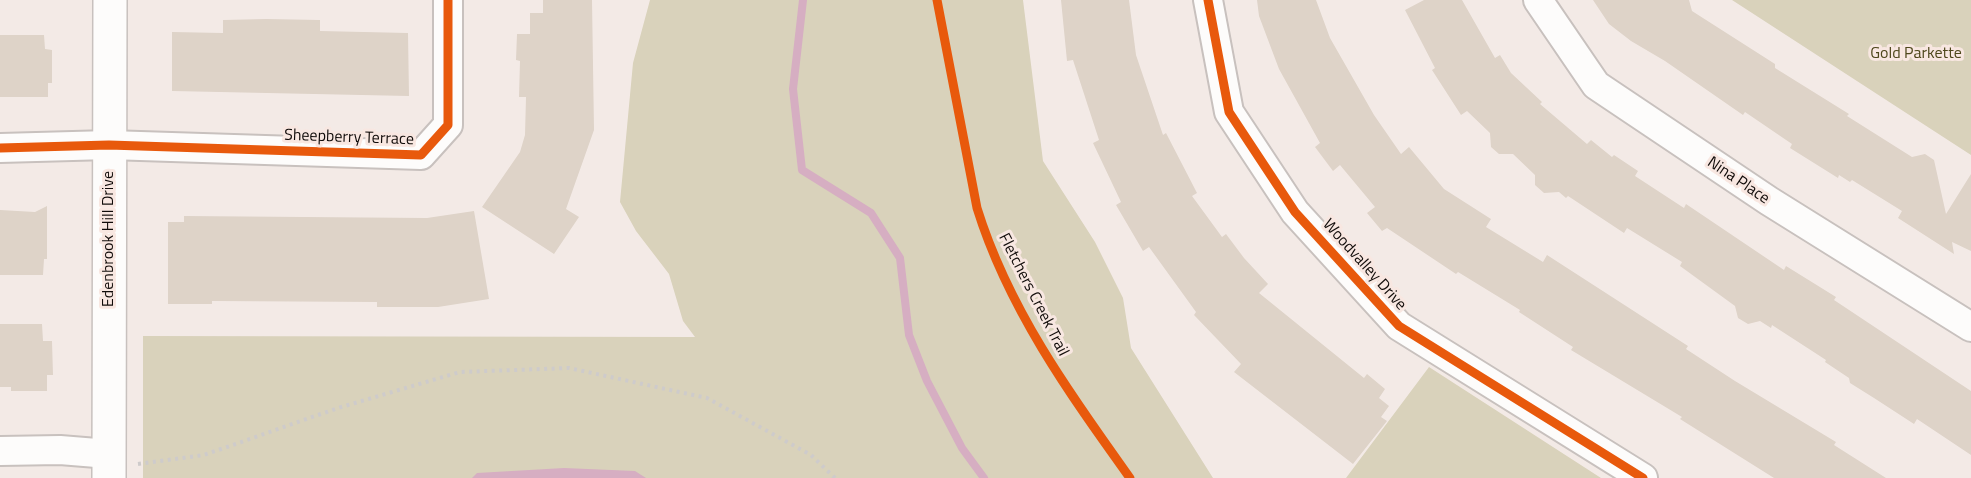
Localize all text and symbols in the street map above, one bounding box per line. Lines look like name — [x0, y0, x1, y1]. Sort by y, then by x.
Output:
park label: Gold Parkette — [1870, 44, 1962, 64]
street label: Sheepberry Terrace — [284, 126, 414, 150]
street label: Nina Place — [1703, 153, 1773, 209]
street label: Edenbrook Hill Drive — [99, 171, 119, 307]
street label: Woodvalley Drive — [1318, 215, 1410, 315]
street label: Fletchers Creek Trail — [994, 230, 1072, 360]

